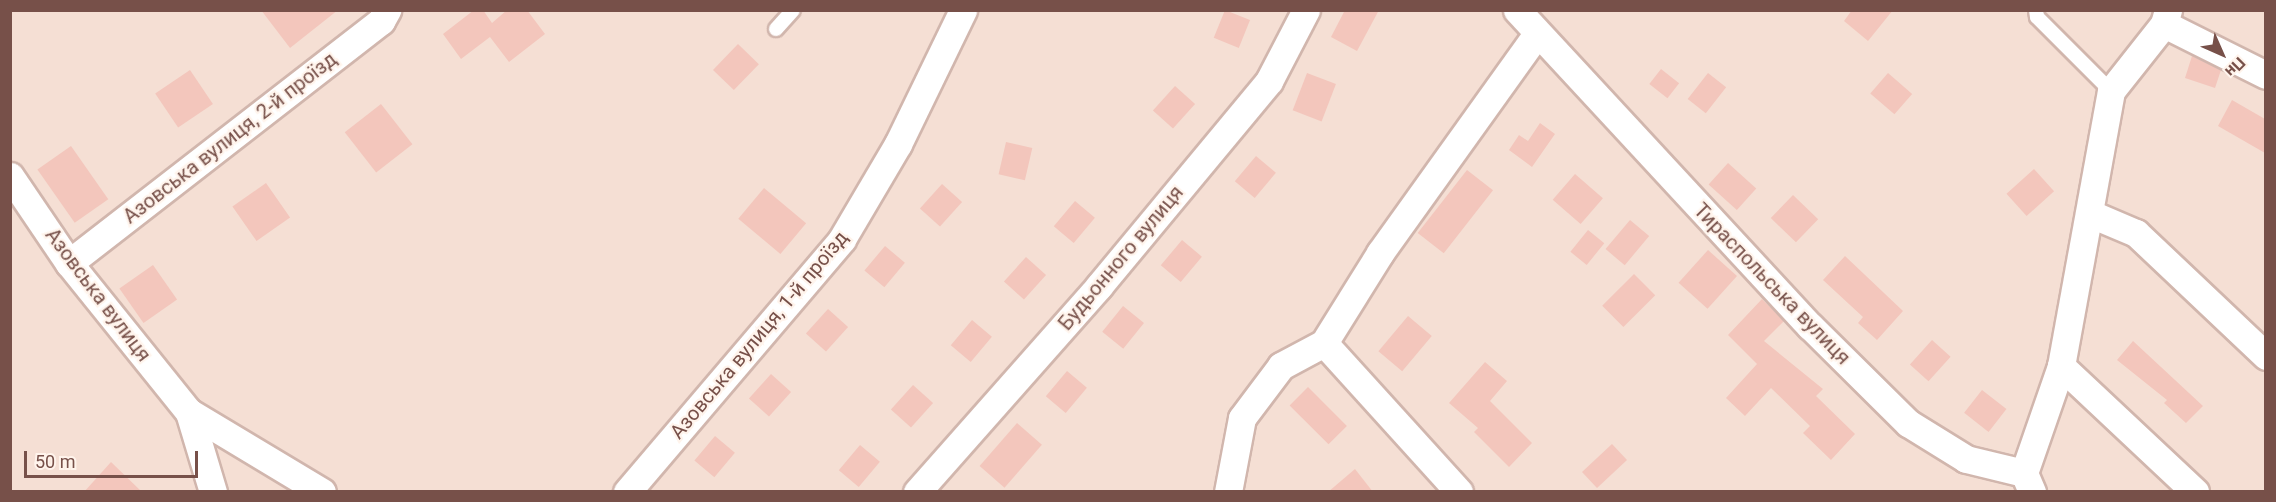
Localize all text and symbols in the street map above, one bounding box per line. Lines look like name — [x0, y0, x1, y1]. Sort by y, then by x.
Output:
north arrow — [2192, 24, 2252, 84]
street label: Азовська вулиця, 2-й проїзд — [119, 47, 341, 229]
text: Пн — [2221, 53, 2249, 81]
street label: Будьонного вулиця — [1054, 181, 1188, 335]
street label: Тираспольська вулиця — [1689, 198, 1855, 370]
street label: Азовська вулиця — [40, 224, 156, 366]
street label: Азовська вулиця, 1-й проїзд — [665, 226, 853, 444]
scale bar — [27, 439, 201, 477]
text: 50 m — [35, 451, 75, 472]

